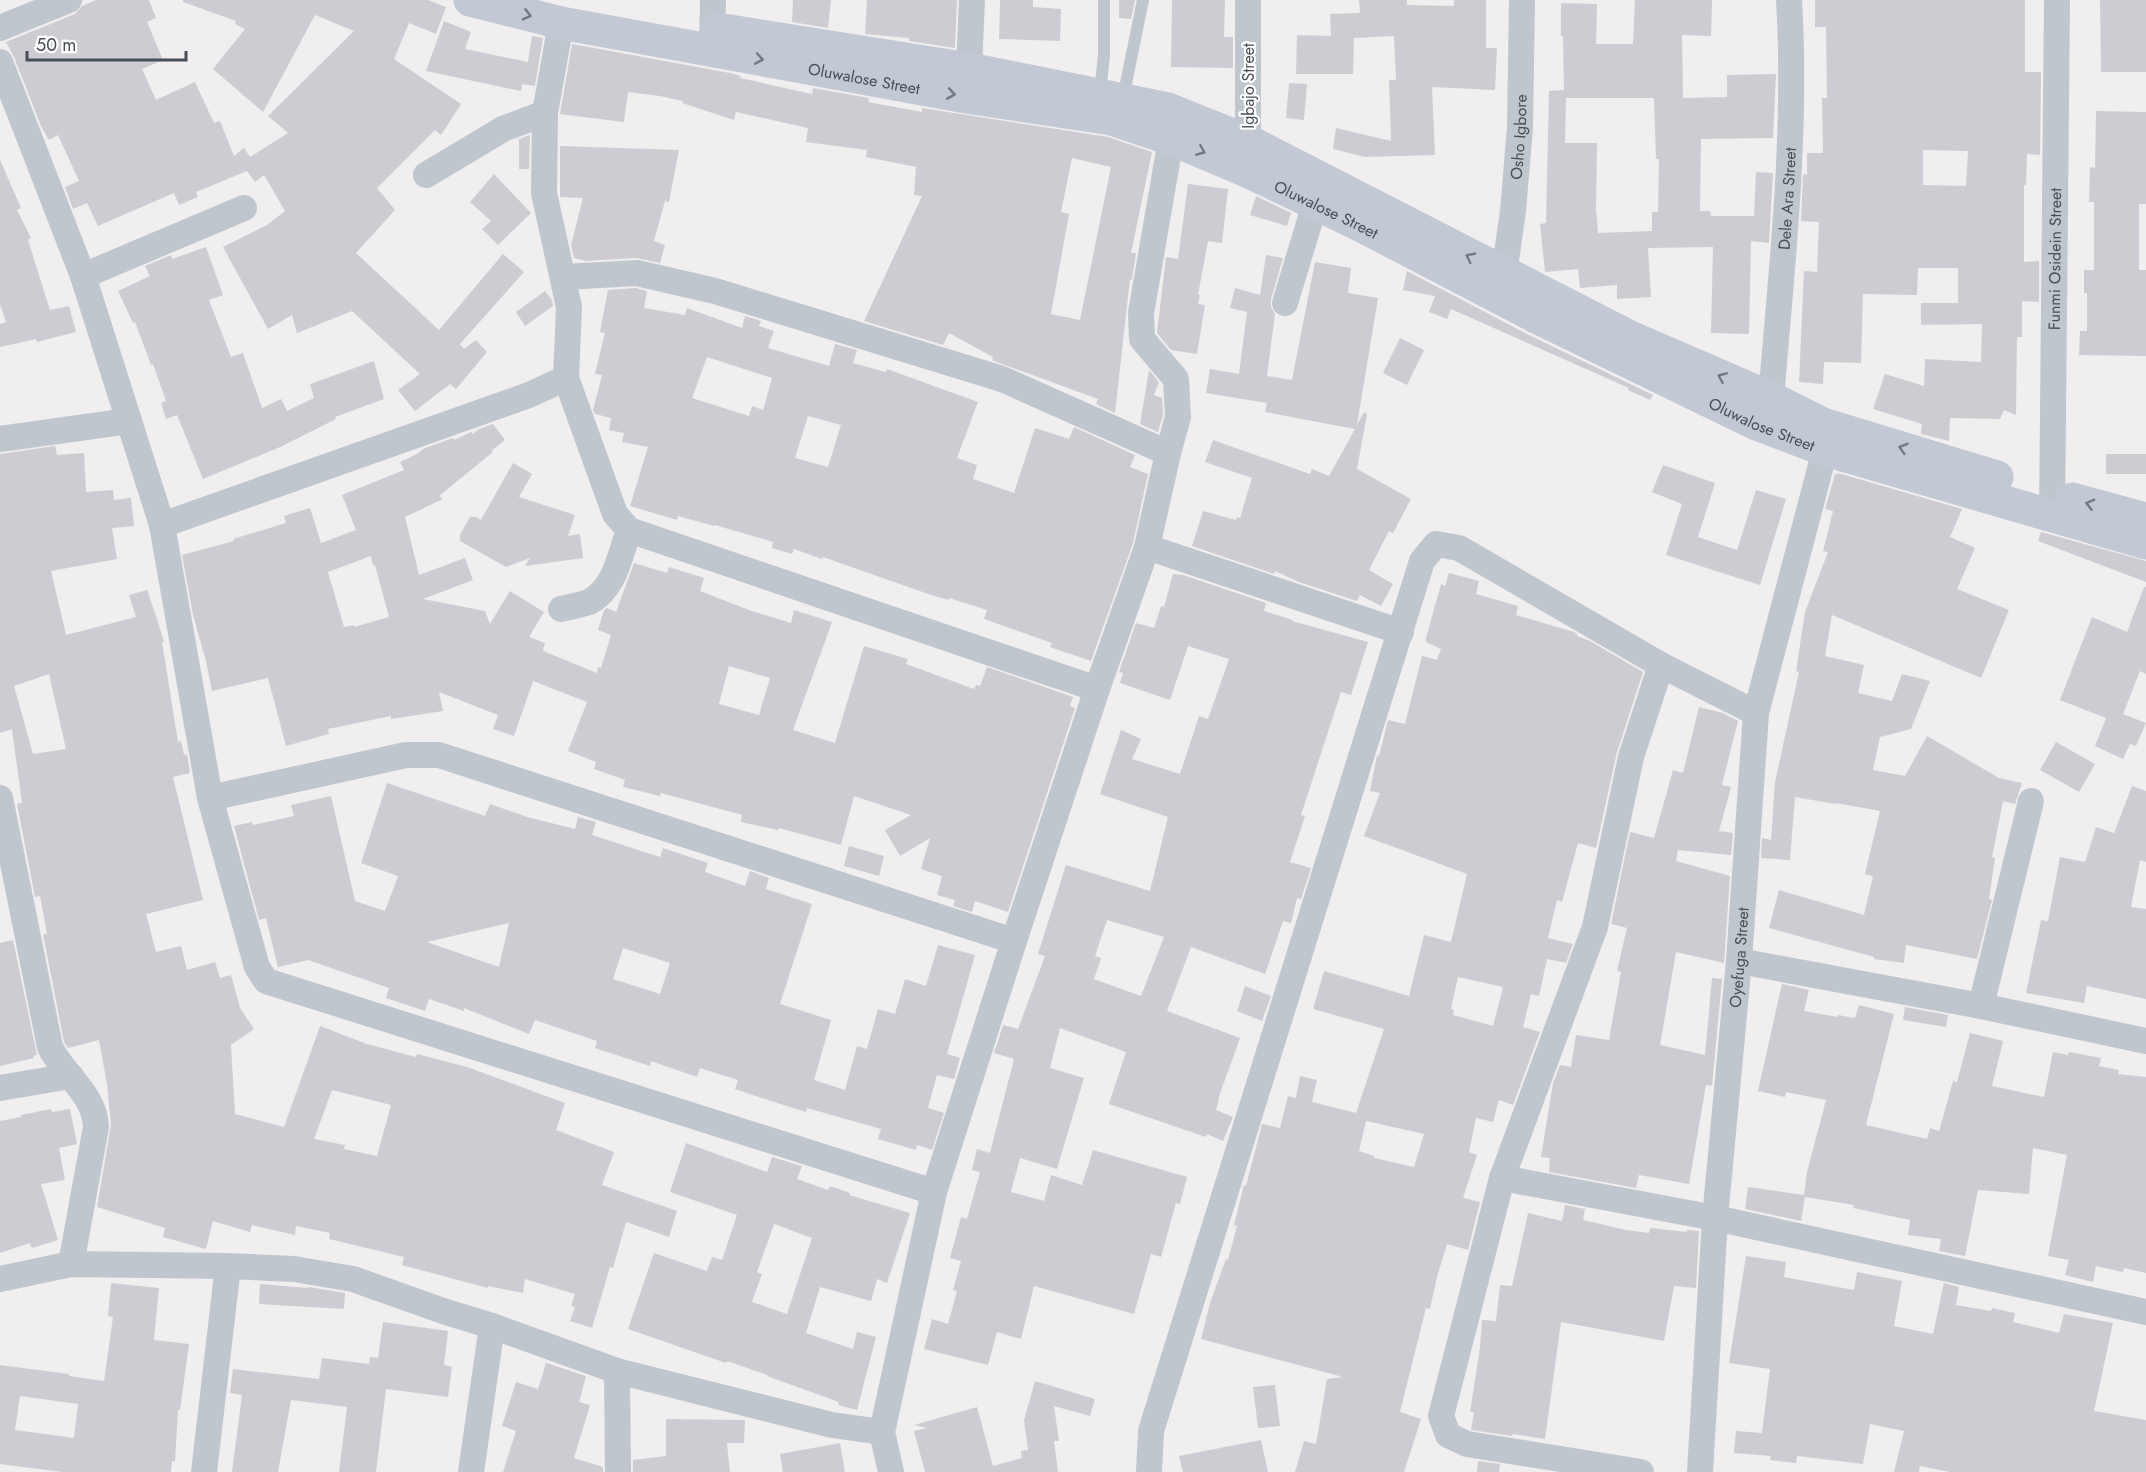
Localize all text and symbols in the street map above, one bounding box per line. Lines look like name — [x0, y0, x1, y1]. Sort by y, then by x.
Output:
one-way arrow — [522, 7, 532, 20]
scale bar — [27, 24, 186, 62]
text: 50 m — [36, 32, 76, 58]
street label: Igbajo Street — [1237, 43, 1260, 129]
one-way arrow — [754, 52, 764, 65]
street label: Oluwalose Street — [806, 57, 922, 100]
one-way arrow — [946, 88, 956, 100]
street label: Osho Igbore — [1504, 94, 1532, 180]
one-way arrow — [1195, 144, 1206, 156]
street label: Dele Ara Street — [1772, 147, 1801, 251]
street label: Oluwalose Street — [1270, 174, 1383, 244]
street label: Funmi Osidein Street — [2042, 188, 2067, 330]
one-way arrow — [1465, 252, 1476, 264]
one-way arrow — [1717, 372, 1728, 384]
street label: Oluwalose Street — [1705, 391, 1819, 457]
one-way arrow — [1898, 443, 1909, 455]
one-way arrow — [2085, 498, 2095, 511]
street label: Oyefuga Street — [1723, 906, 1754, 1009]

